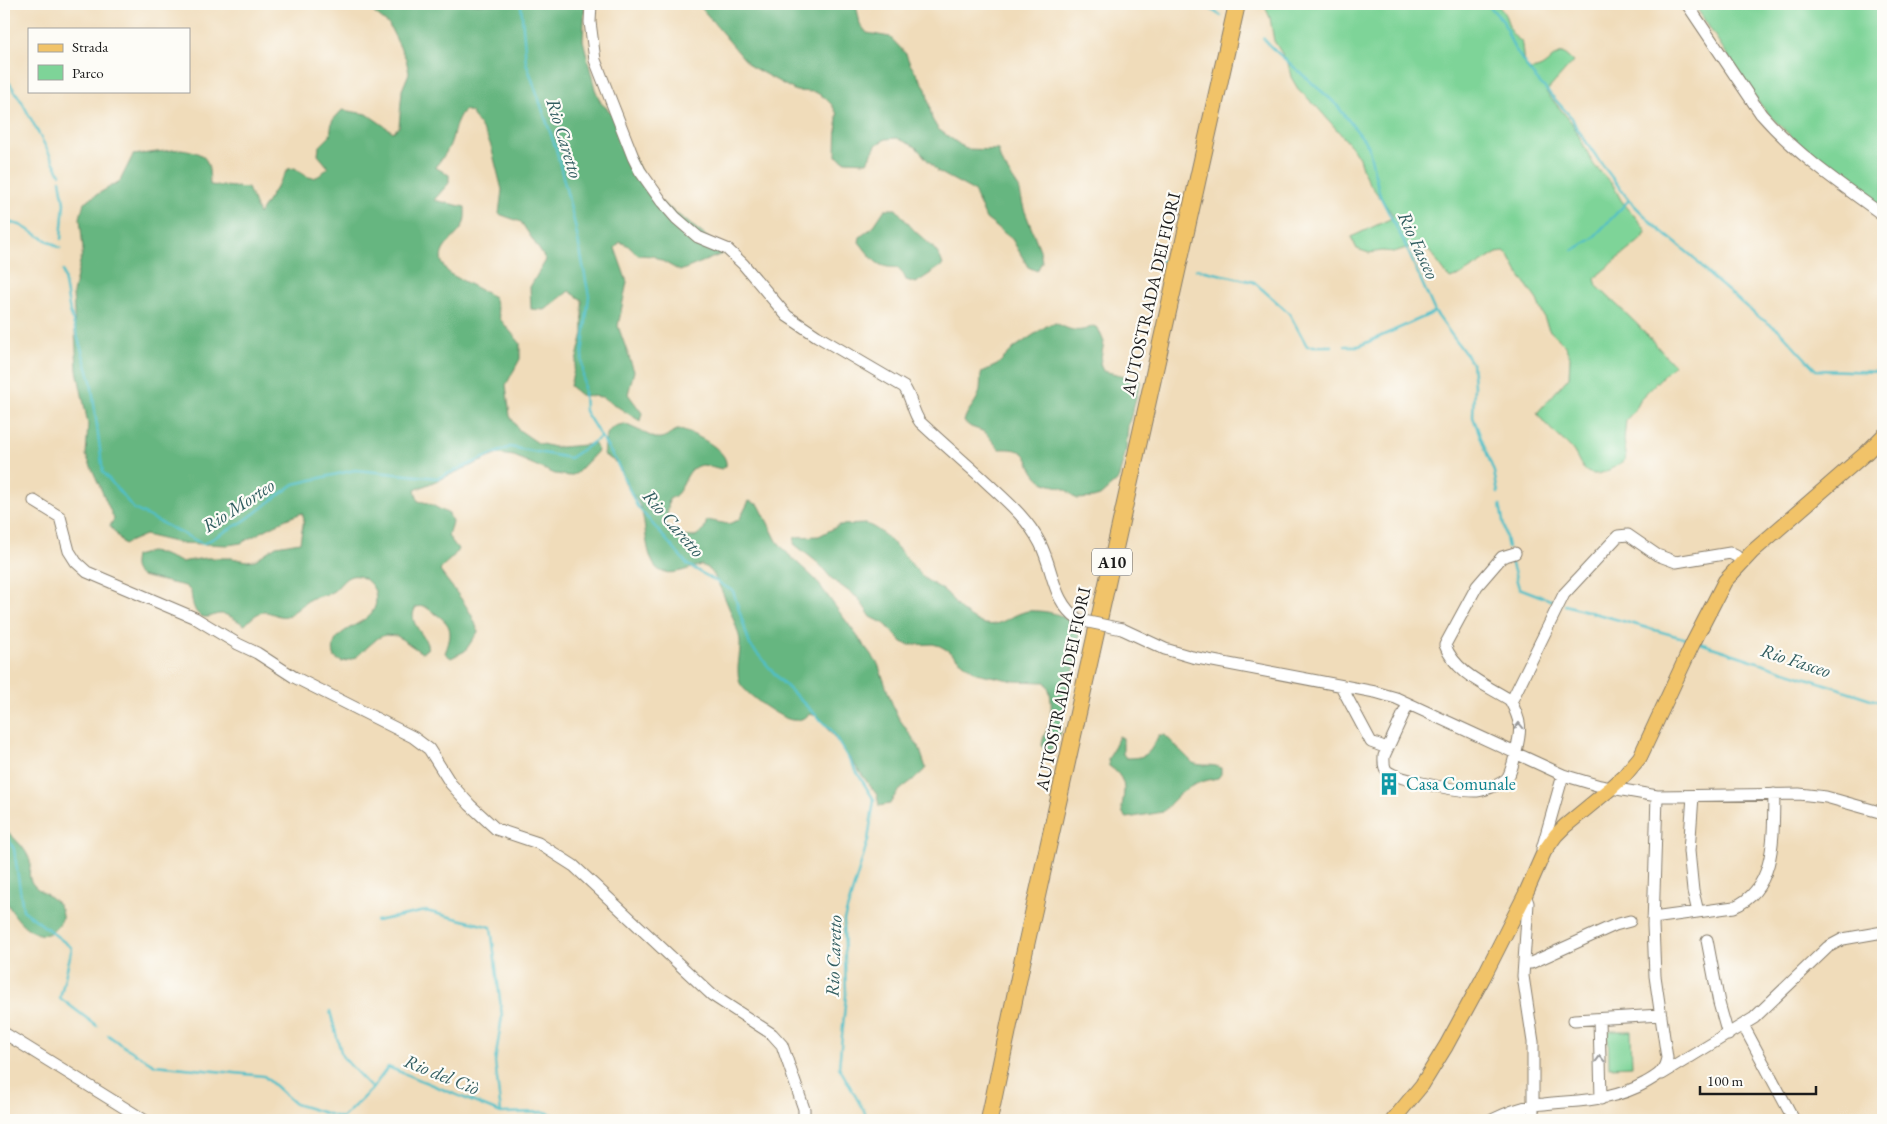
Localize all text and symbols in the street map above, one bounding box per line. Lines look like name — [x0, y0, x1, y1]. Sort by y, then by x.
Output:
legend — [28, 28, 190, 92]
text: Strada — [72, 37, 108, 56]
text: Parco — [72, 63, 104, 82]
water label: Rio Caretto — [541, 95, 588, 181]
street label: AUTOSTRADA DEI FIORI — [1116, 190, 1185, 399]
water label: Rio Fasceo — [1392, 207, 1445, 283]
water label: Rio Morteo — [197, 473, 279, 538]
water label: Rio Caretto — [637, 484, 710, 563]
road number: A10 — [1092, 548, 1132, 576]
street label: AUTOSTRADA DEI FIORI — [1029, 585, 1095, 794]
water label: Rio Fasceo — [1758, 637, 1834, 684]
one-way arrow — [1514, 722, 1524, 730]
building icon: Casa Comunale — [1376, 771, 1402, 797]
place label: Casa Comunale — [1406, 772, 1516, 795]
water label: Rio Caretto — [820, 914, 847, 998]
water label: Rio del Ciò — [401, 1048, 483, 1101]
one-way arrow — [1595, 1055, 1605, 1062]
scale bar — [1700, 1064, 1816, 1096]
text: 100 m — [1707, 1071, 1744, 1090]

